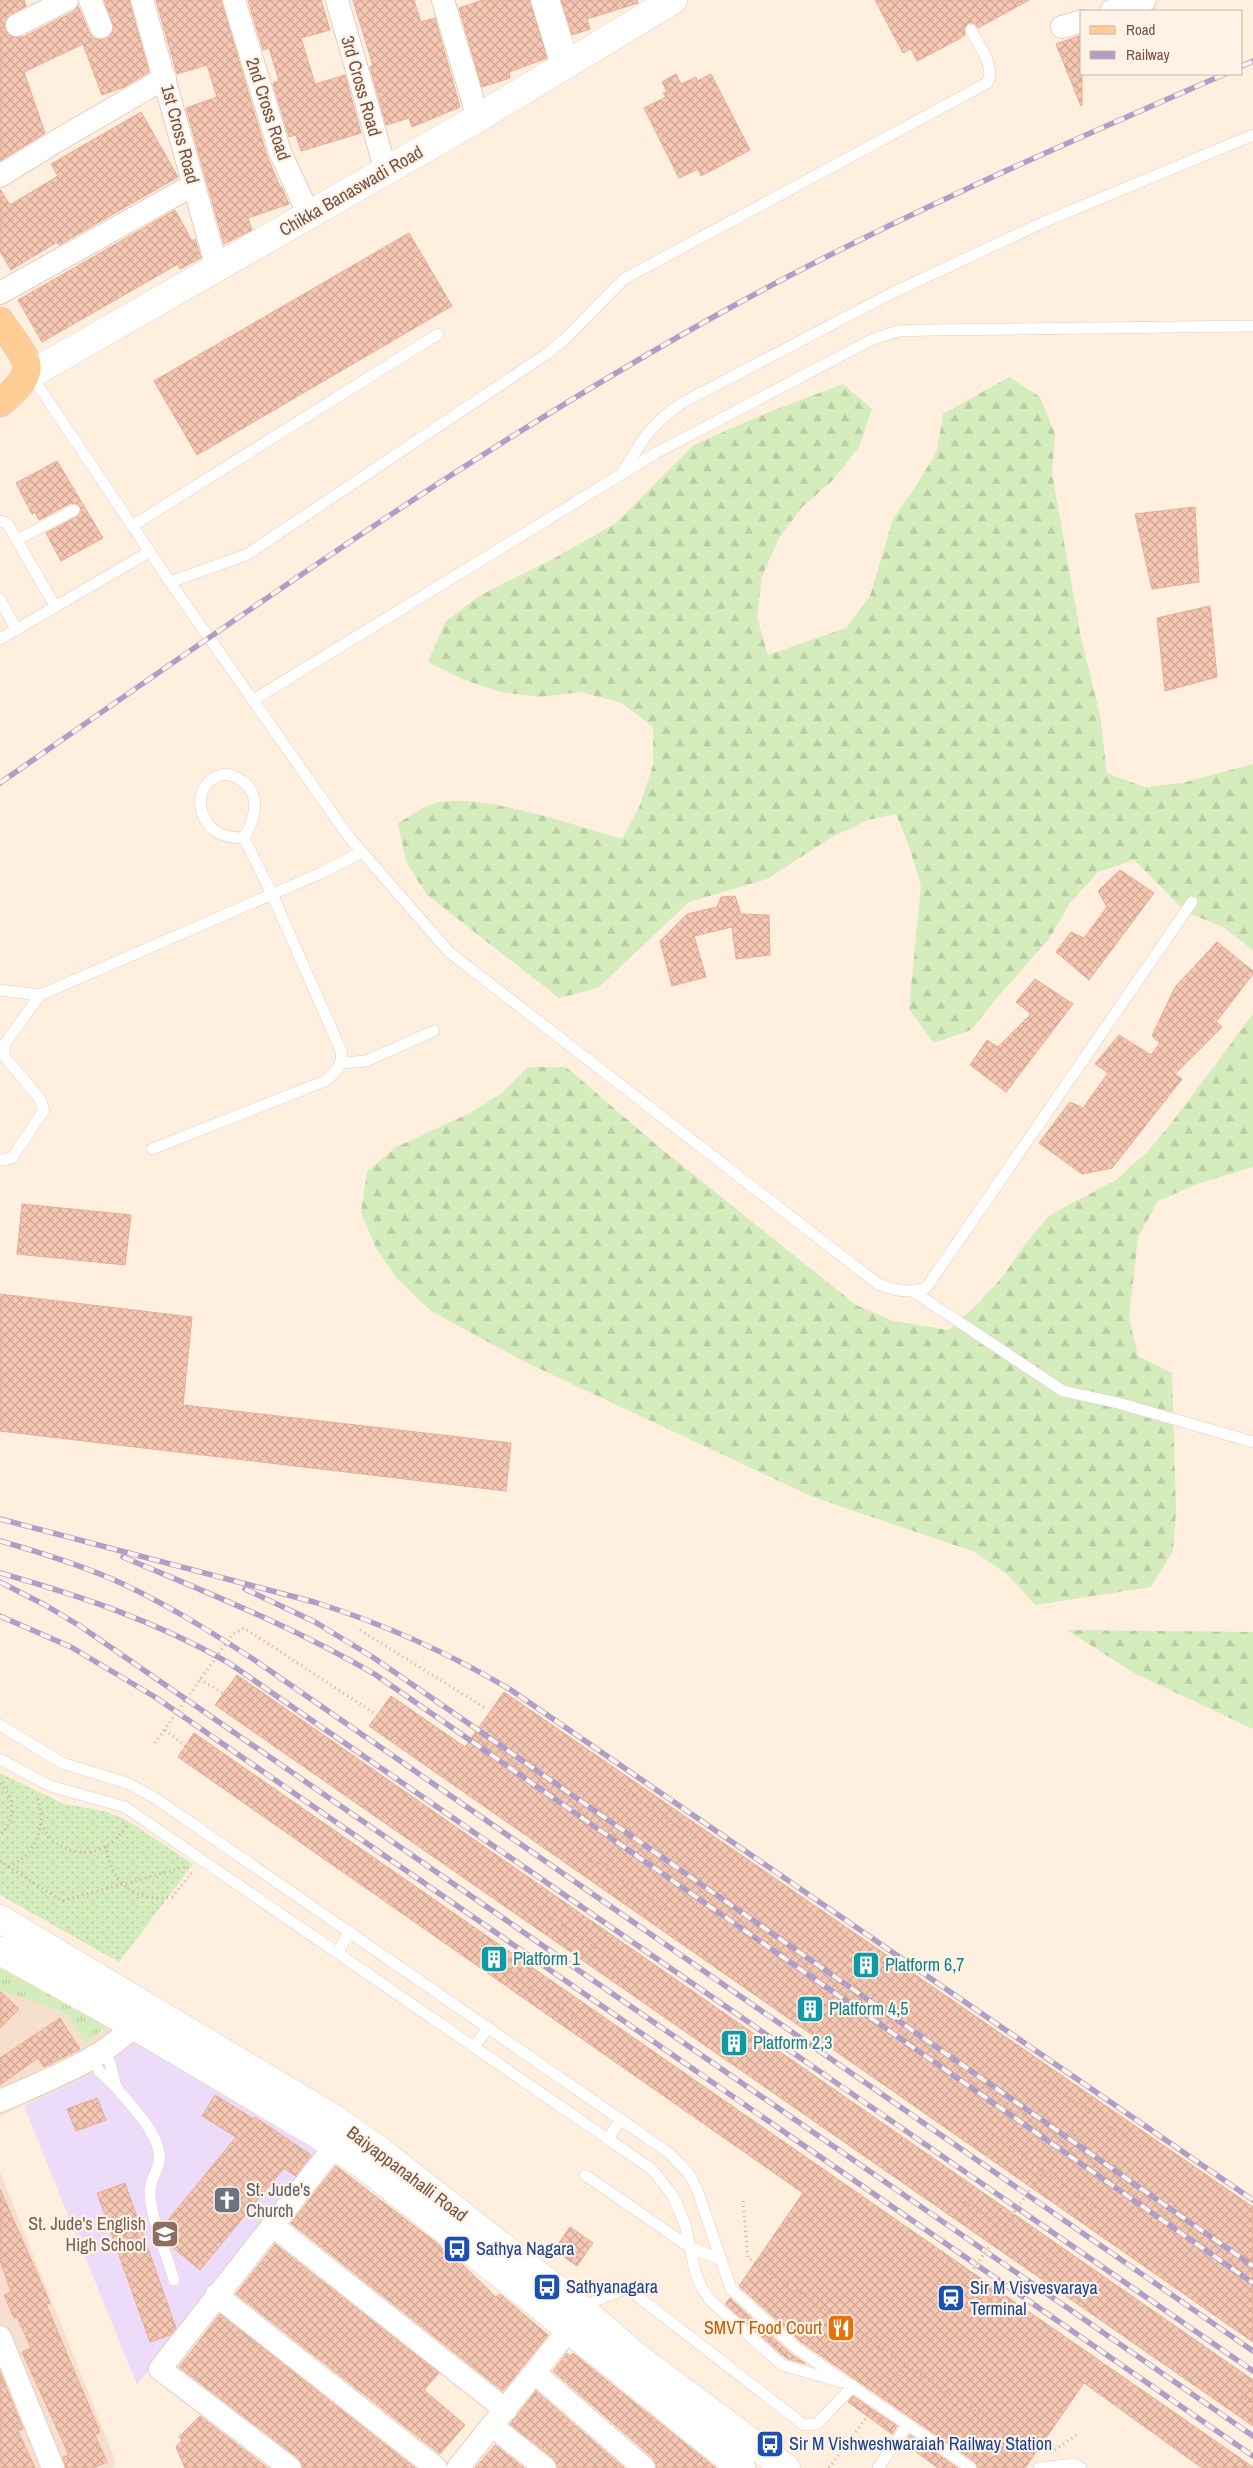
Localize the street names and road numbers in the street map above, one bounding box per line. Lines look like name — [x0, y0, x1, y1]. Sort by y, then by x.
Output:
street label: 3rd Cross Road — [335, 33, 388, 139]
street label: 2nd Cross Road — [240, 54, 297, 163]
street label: 1st Cross Road — [155, 82, 206, 186]
street label: Chikka Banaswadi Road — [274, 139, 427, 242]
street label: Baiyappanahalli Road — [342, 2120, 473, 2227]

